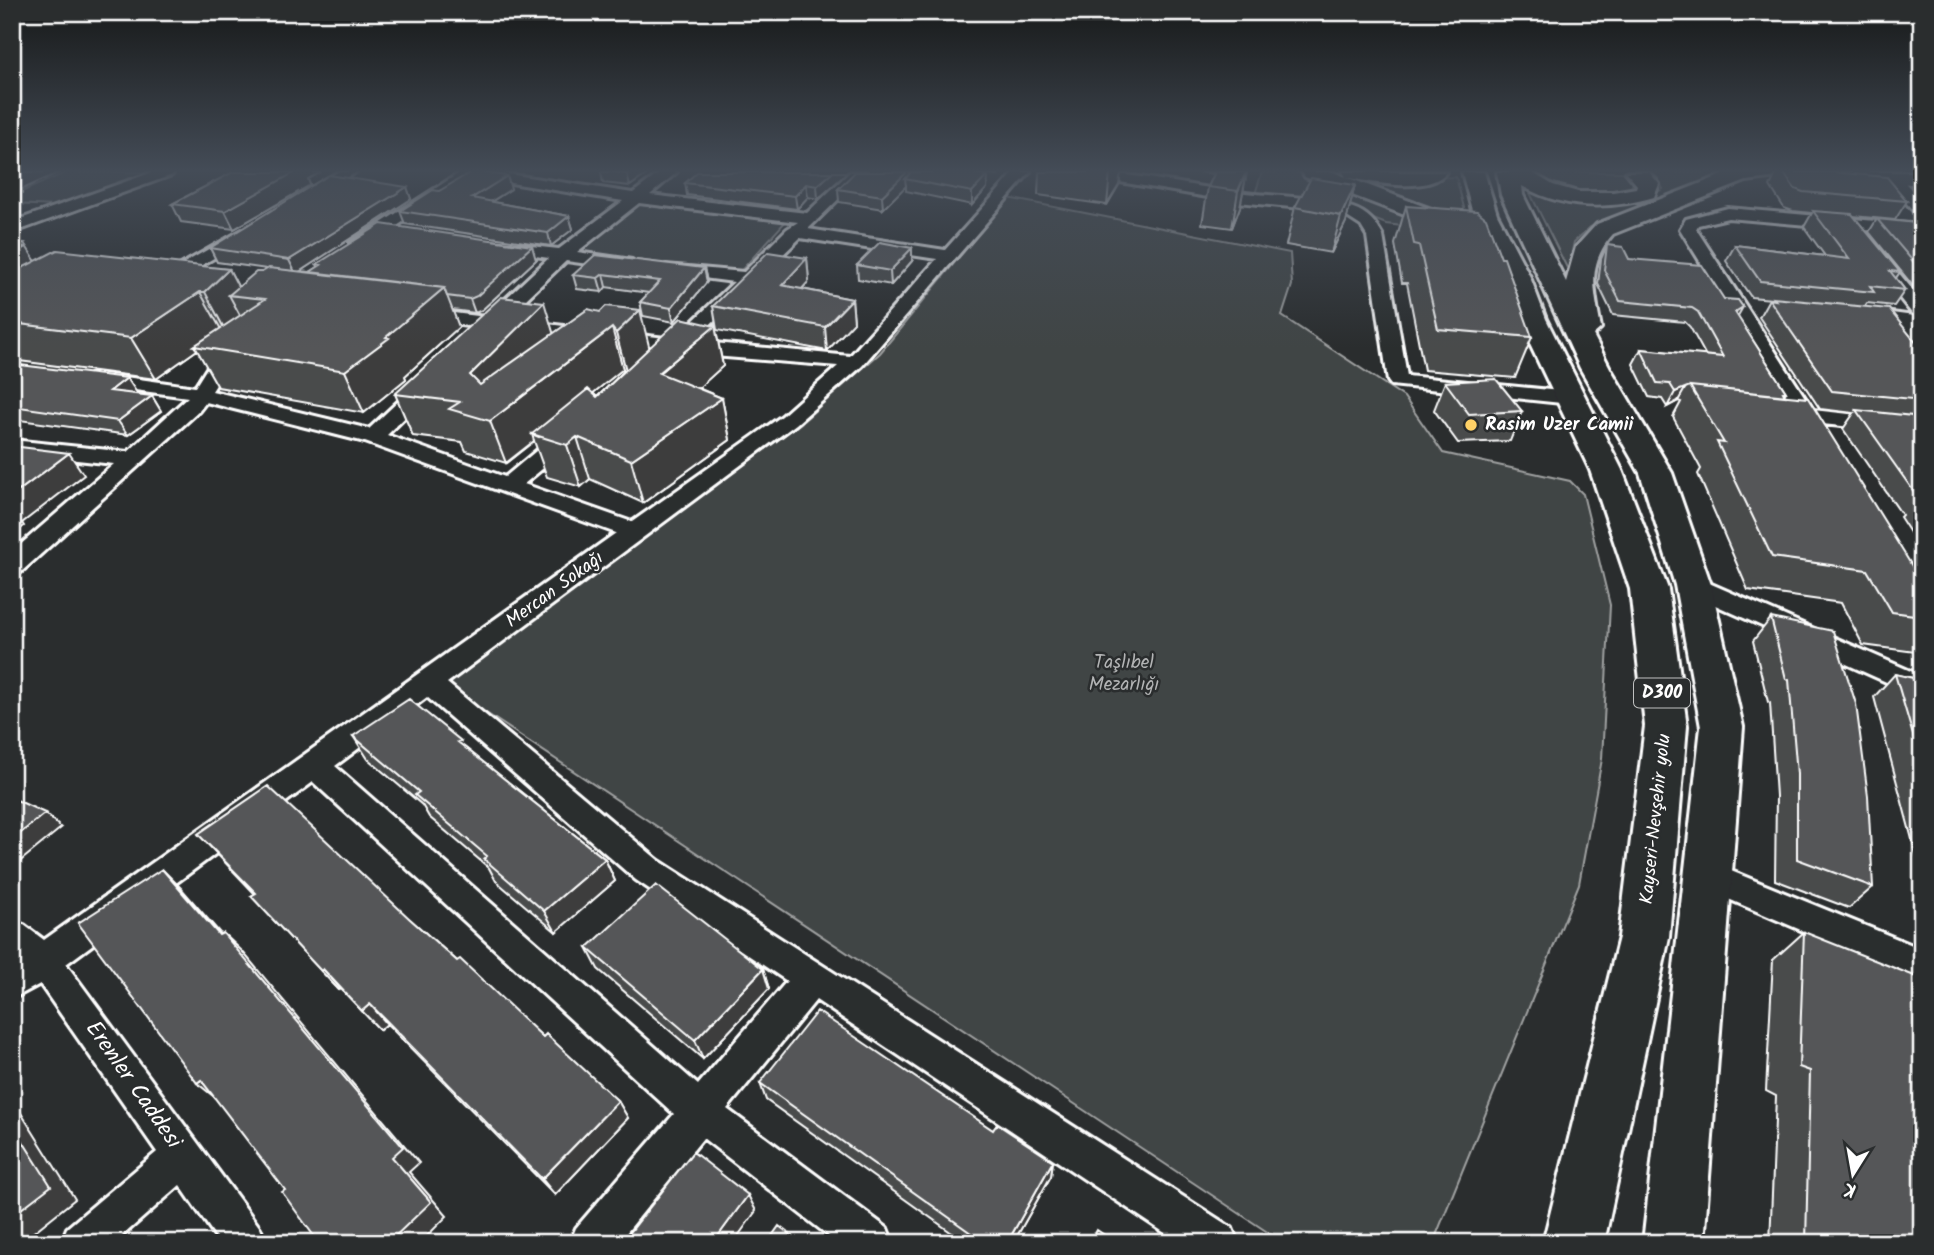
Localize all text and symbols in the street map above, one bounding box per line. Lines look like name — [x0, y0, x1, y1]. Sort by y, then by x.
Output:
place label: Rasim Uzer Camii — [1485, 410, 1635, 440]
marker: Rasim Uzer Camii — [1463, 417, 1479, 433]
street label: Mercan Sokağı — [500, 544, 611, 636]
park label: Taşlıbel Mezarlığı — [1089, 648, 1159, 700]
road number: D300 — [1634, 678, 1690, 708]
street label: Kayseri-Nevşehir yolu — [1632, 732, 1680, 906]
street label: Erenler Caddesi — [75, 1013, 192, 1158]
north arrow — [1818, 1140, 1888, 1210]
text: K — [1842, 1173, 1859, 1205]

